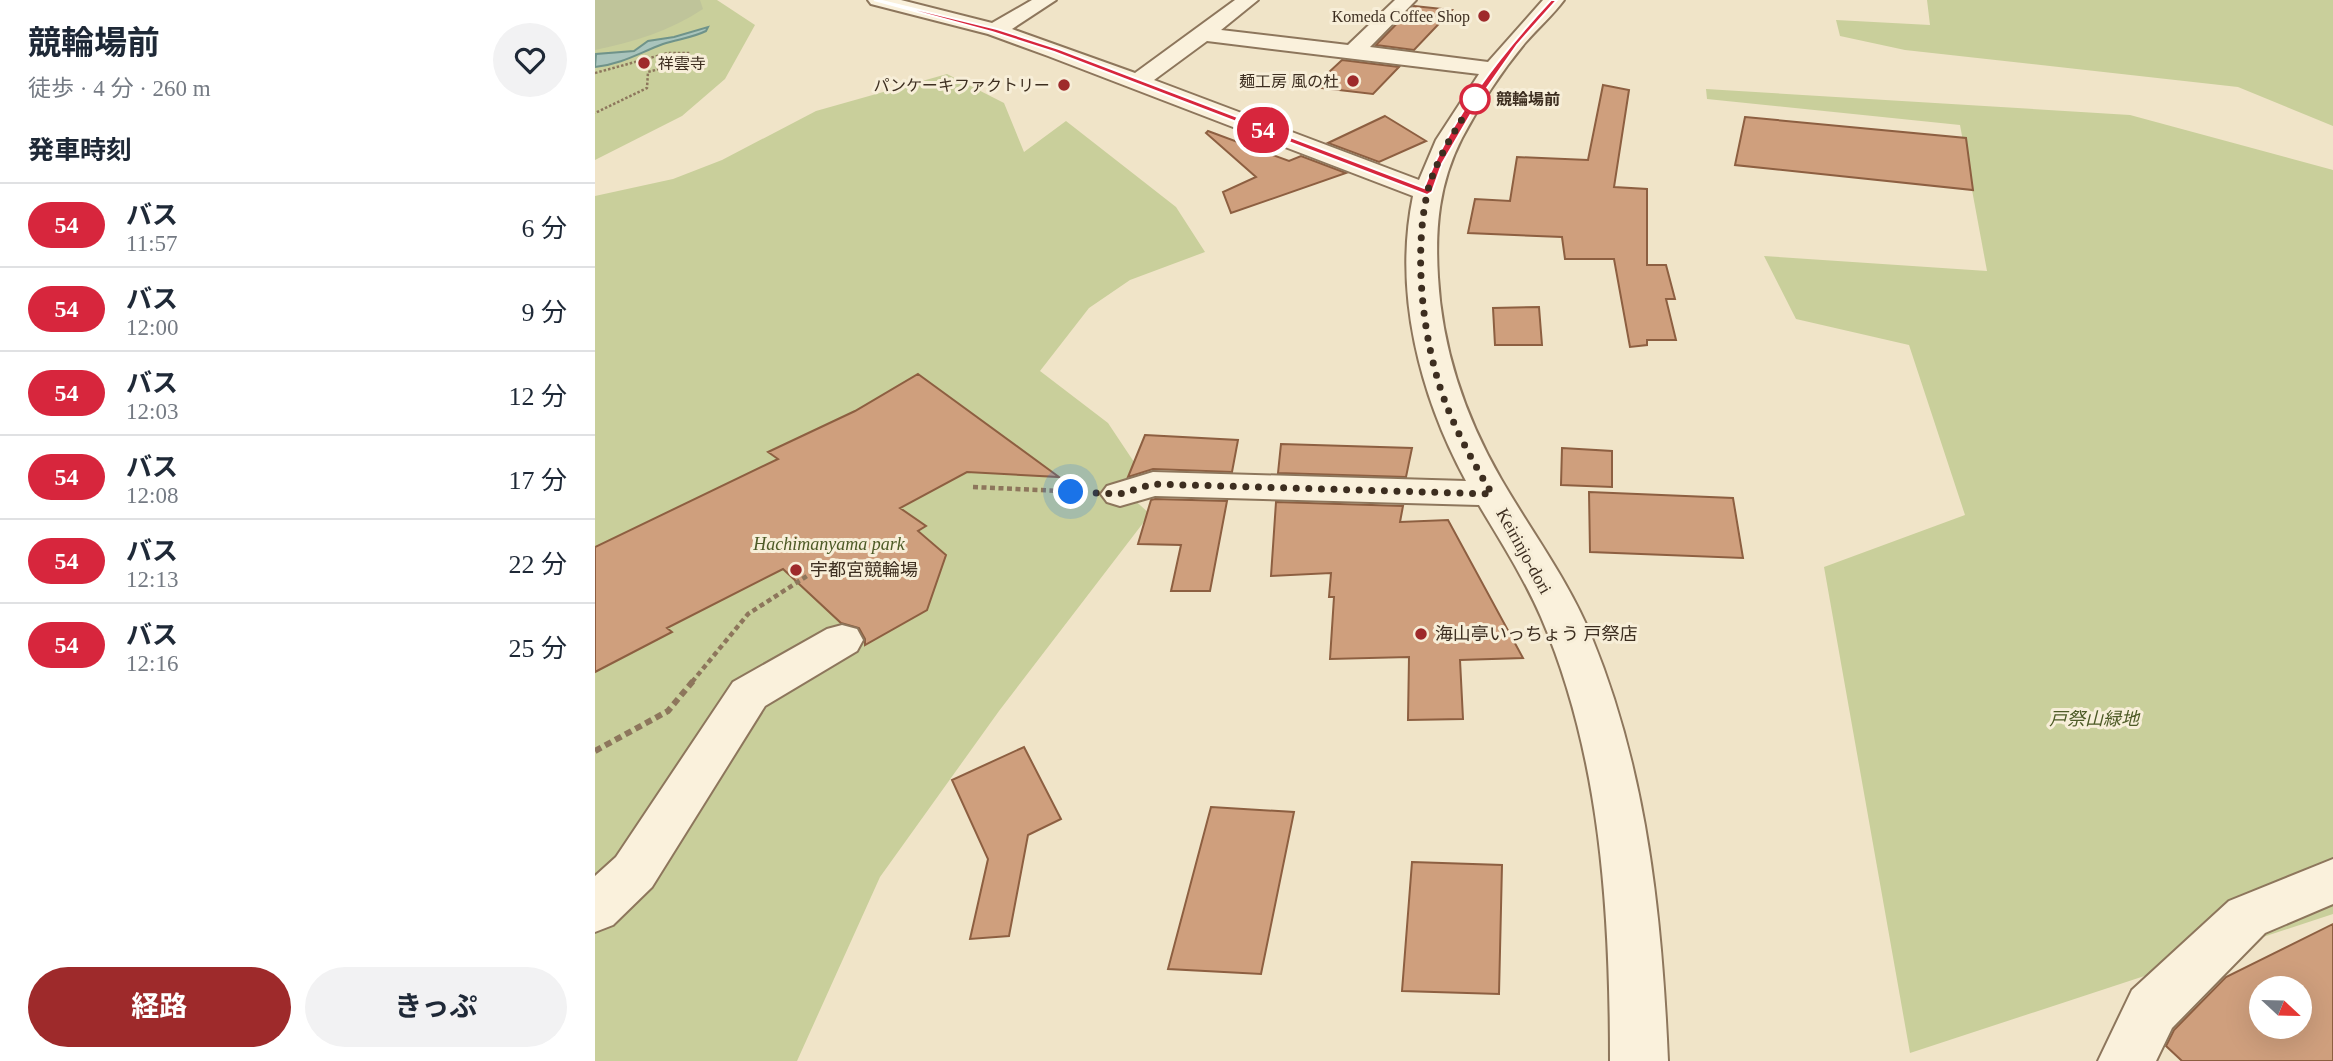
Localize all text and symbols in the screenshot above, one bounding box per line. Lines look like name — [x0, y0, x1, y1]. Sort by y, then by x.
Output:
place label: Komeda Coffee Shop — [1332, 8, 1470, 26]
marker: Komeda Coffee Shop — [1476, 8, 1492, 24]
button: heart — [493, 23, 567, 97]
text: 競輪場前 — [28, 25, 160, 61]
marker: 祥雲寺 — [636, 55, 652, 71]
place label: 祥雲寺 — [658, 55, 706, 72]
place label: 麺工房 風の杜 — [1239, 73, 1339, 90]
marker: 麺工房 風の杜 — [1345, 73, 1361, 89]
text: 徒歩 · 4 分 · 260 m — [28, 76, 211, 101]
place label: パンケーキファクトリー — [873, 77, 1050, 94]
marker: パンケーキファクトリー — [1056, 77, 1072, 93]
marker: 競輪場前 — [1460, 84, 1490, 114]
place label: 競輪場前 — [1496, 90, 1560, 108]
line badge: 54 — [1231, 107, 1295, 153]
text: 54 — [1251, 117, 1275, 143]
text: 発車時刻 — [28, 136, 132, 165]
text: バス — [126, 201, 178, 230]
text: 54 — [55, 212, 79, 238]
text: 6 分 — [521, 214, 567, 243]
text: 11:57 — [126, 231, 178, 256]
text: バス — [126, 285, 178, 314]
text: 54 — [55, 296, 79, 322]
text: 9 分 — [521, 298, 567, 327]
text: 12:00 — [126, 315, 178, 340]
text: バス — [126, 369, 178, 398]
text: 54 — [55, 380, 79, 406]
text: 12 分 — [508, 382, 567, 411]
text: 12:03 — [126, 399, 178, 424]
text: バス — [126, 453, 178, 482]
text: 54 — [55, 464, 79, 490]
text: 17 分 — [508, 466, 567, 495]
your location — [1053, 474, 1088, 509]
text: 12:08 — [126, 483, 178, 508]
street label: Keirinjo-dori — [1492, 505, 1556, 597]
park label: Hachimanyama park — [752, 534, 906, 554]
text: バス — [126, 537, 178, 566]
text: 54 — [55, 548, 79, 574]
text: 22 分 — [508, 550, 567, 579]
place label: 宇都宮競輪場 — [810, 560, 918, 580]
marker: 宇都宮競輪場 — [788, 562, 804, 578]
text: 12:13 — [126, 567, 178, 592]
text: バス — [126, 621, 178, 650]
place label: 海山亭いっちょう 戸祭店 — [1435, 624, 1638, 644]
marker: 海山亭いっちょう 戸祭店 — [1413, 626, 1429, 642]
text: 54 — [55, 632, 79, 658]
text: 25 分 — [508, 634, 567, 663]
text: 12:16 — [126, 651, 178, 676]
park label: 戸祭山緑地 — [2049, 709, 2141, 729]
button: 経路 — [28, 967, 291, 1047]
button: きっぷ — [305, 967, 567, 1047]
north arrow — [2249, 976, 2312, 1040]
map controls — [2249, 976, 2312, 1039]

